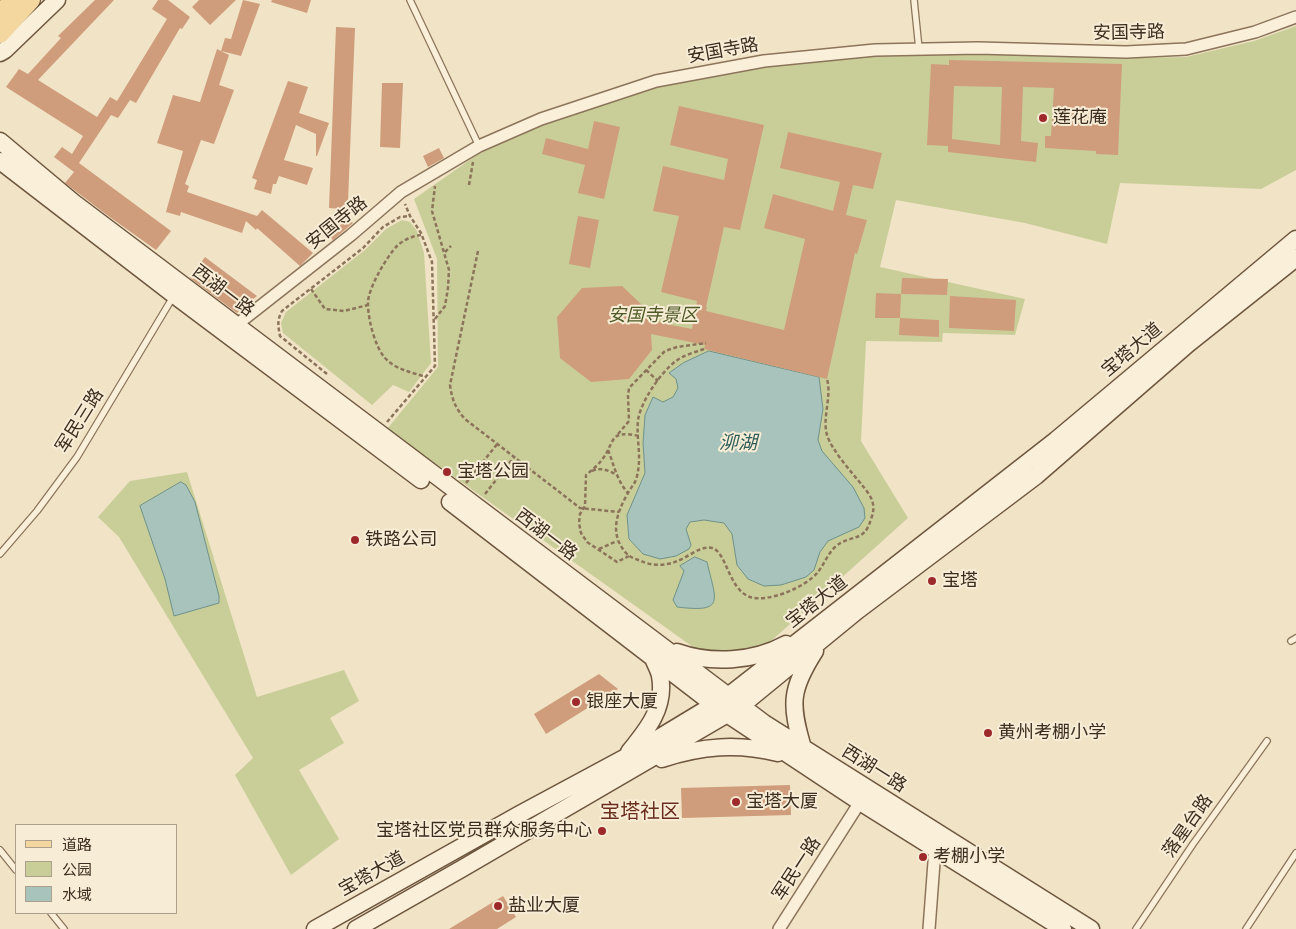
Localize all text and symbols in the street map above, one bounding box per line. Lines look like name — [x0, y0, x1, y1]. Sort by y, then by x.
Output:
street label: 安国寺路 — [1093, 22, 1165, 44]
street label: 安国寺路 — [686, 34, 760, 68]
place label: 莲花庵 — [1053, 107, 1107, 129]
marker: 莲花庵 — [1037, 112, 1049, 124]
street label: 安国寺路 — [302, 192, 372, 254]
street label: 西湖一路 — [188, 261, 258, 321]
park label: 安国寺景区 — [608, 305, 698, 327]
street label: 宝塔大道 — [1097, 319, 1167, 381]
street label: 军民三路 — [52, 385, 108, 457]
water label: 泖湖 — [719, 433, 757, 455]
place label: 宝塔公园 — [457, 461, 529, 483]
marker: 宝塔公园 — [441, 466, 453, 478]
street label: 西湖一路 — [511, 505, 581, 565]
place label: 铁路公司 — [365, 529, 437, 551]
marker: 铁路公司 — [349, 534, 361, 546]
place label: 宝塔 — [942, 570, 978, 592]
street label: 宝塔大道 — [782, 571, 852, 633]
marker: 宝塔 — [926, 575, 938, 587]
place label: 银座大厦 — [586, 691, 658, 713]
marker: 银座大厦 — [570, 696, 582, 708]
place label: 黄州考棚小学 — [998, 722, 1106, 744]
marker: 黄州考棚小学 — [982, 727, 994, 739]
street label: 西湖一路 — [838, 741, 910, 797]
street label: 落星台路 — [1159, 790, 1217, 862]
place label: 宝塔大厦 — [746, 791, 818, 813]
marker: 宝塔大厦 — [730, 796, 742, 808]
district label: 宝塔社区 — [600, 800, 680, 824]
place label: 宝塔社区党员群众服务中心 — [376, 820, 592, 842]
legend — [15, 824, 178, 914]
marker: 宝塔社区党员群众服务中心 — [596, 825, 608, 837]
street label: 军民一路 — [768, 833, 826, 905]
text: 道路 — [62, 835, 92, 854]
place label: 考棚小学 — [933, 846, 1005, 868]
street label: 宝塔大道 — [335, 847, 409, 901]
marker: 考棚小学 — [917, 851, 929, 863]
text: 公园 — [62, 860, 92, 879]
text: 水域 — [62, 885, 92, 904]
place label: 盐业大厦 — [508, 895, 580, 917]
marker: 盐业大厦 — [492, 900, 504, 912]

